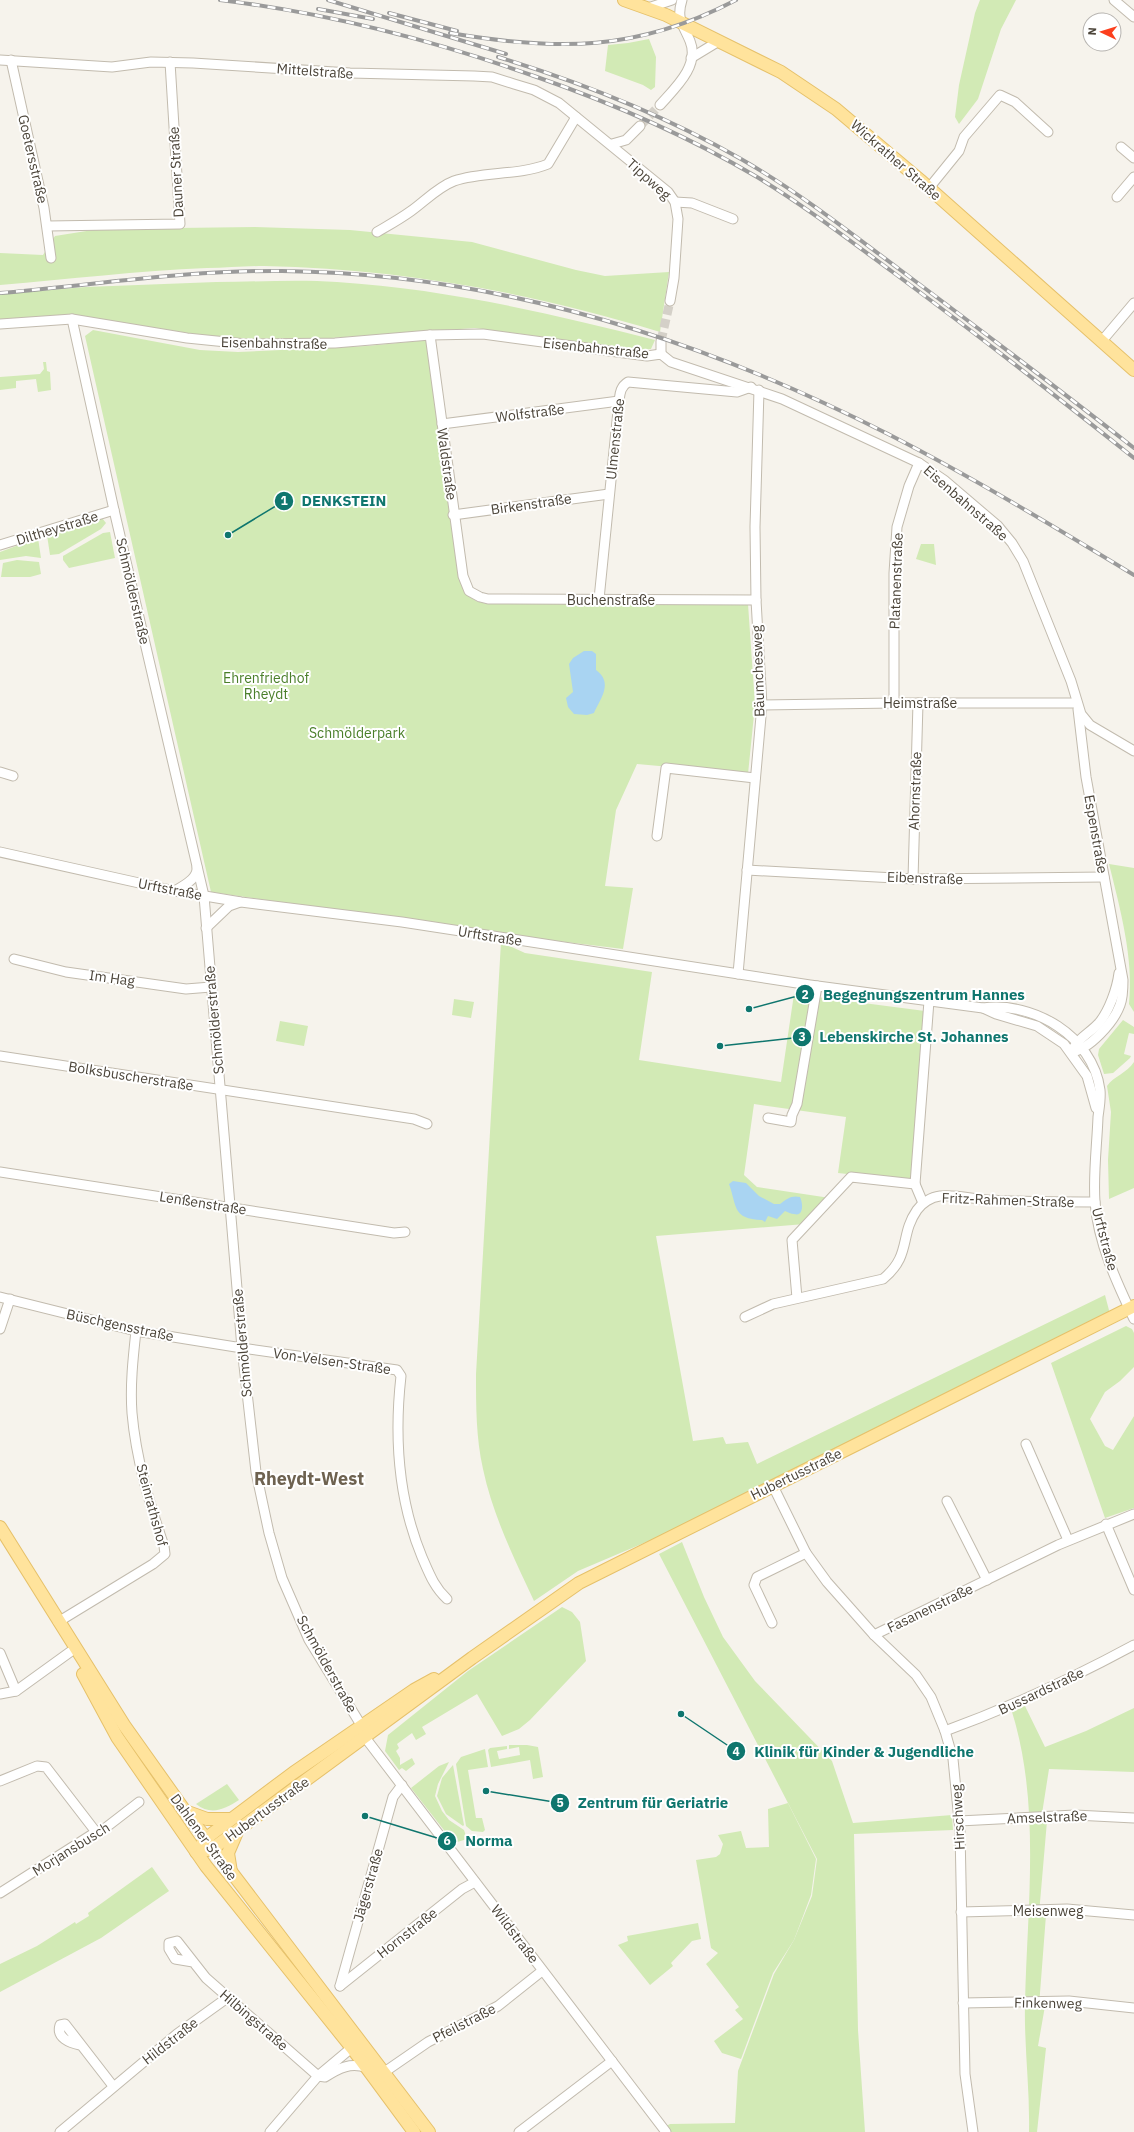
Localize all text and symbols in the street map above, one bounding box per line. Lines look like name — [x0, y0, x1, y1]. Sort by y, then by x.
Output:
north arrow — [1082, 12, 1122, 52]
text: N — [1085, 27, 1099, 36]
street label: Mittelstraße — [276, 59, 354, 83]
street label: Goetersstraße — [14, 113, 52, 205]
street label: Wickrather Straße — [847, 116, 945, 204]
street label: Dauner Straße — [165, 126, 187, 218]
street label: Tippweg — [623, 154, 675, 204]
street label: Eisenbahnstraße — [221, 333, 328, 353]
street label: Eisenbahnstraße — [542, 333, 650, 363]
street label: Ulmenstraße — [602, 397, 628, 481]
street label: Wolfstraße — [495, 400, 566, 426]
street label: Waldstraße — [433, 427, 461, 501]
street label: Eisenbahnstraße — [920, 461, 1012, 545]
callout: DENKSTEIN — [274, 487, 395, 514]
street label: Birkenstraße — [489, 489, 573, 519]
text: DENKSTEIN — [302, 491, 386, 510]
text: 1 — [280, 493, 288, 508]
street label: Diltheystraße — [14, 507, 101, 549]
street label: Platanenstraße — [885, 532, 907, 630]
street label: Schmölderstraße — [112, 536, 154, 646]
street label: Buchenstraße — [567, 591, 656, 609]
street label: Bäumchesweg — [747, 624, 769, 717]
park label: Ehrenfriedhof Rheydt — [223, 669, 309, 703]
street label: Heimstraße — [883, 694, 957, 712]
park label: Schmölderpark — [309, 724, 406, 742]
street label: Ahornstraße — [905, 751, 925, 831]
street label: Espenstraße — [1080, 793, 1112, 875]
street label: Eibenstraße — [887, 868, 964, 888]
street label: Urftstraße — [136, 874, 204, 904]
street label: Urftstraße — [456, 922, 524, 950]
street label: Schmölderstraße — [200, 965, 228, 1075]
street label: Im Hag — [88, 966, 137, 990]
callout: Begegnungszentrum Hannes — [795, 981, 1033, 1008]
text: Begegnungszentrum Hannes — [823, 985, 1025, 1004]
text: 2 — [801, 987, 809, 1002]
callout: Lebenskirche St. Johannes — [792, 1023, 1017, 1050]
text: Lebenskirche St. Johannes — [819, 1027, 1009, 1046]
text: 3 — [798, 1029, 806, 1044]
street label: Bolksbuscherstraße — [67, 1057, 195, 1095]
street label: Lenßenstraße — [158, 1187, 248, 1219]
street label: Fritz-Rahmen-Straße — [941, 1189, 1075, 1211]
street label: Urftstraße — [1088, 1205, 1122, 1273]
street label: Schmölderstraße — [228, 1288, 256, 1398]
street label: Büschgensstraße — [65, 1305, 176, 1345]
street label: Von-Velsen-Straße — [272, 1344, 392, 1378]
street label: Hubertusstraße — [747, 1444, 845, 1504]
street label: Steinrathshof — [132, 1462, 172, 1549]
district label: Rheydt-West — [254, 1467, 364, 1490]
street label: Fasanenstraße — [884, 1579, 976, 1637]
street label: Schmölderstraße — [293, 1612, 361, 1716]
street label: Bussardstraße — [995, 1663, 1087, 1719]
callout: Klinik für Kinder & Jugendliche — [726, 1738, 981, 1765]
text: Klinik für Kinder & Jugendliche — [754, 1742, 974, 1761]
text: 4 — [732, 1744, 740, 1759]
street label: Hubertusstraße — [222, 1772, 313, 1845]
street label: Hirschweg — [947, 1783, 969, 1850]
callout: Zentrum für Geriatrie — [550, 1789, 736, 1816]
street label: Dahlener Straße — [167, 1790, 242, 1884]
text: Zentrum für Geriatrie — [578, 1793, 728, 1812]
text: 5 — [556, 1795, 564, 1810]
street label: Amselstraße — [1007, 1807, 1088, 1827]
street label: Morjansbusch — [29, 1818, 113, 1880]
callout: Norma — [437, 1828, 520, 1855]
text: Norma — [465, 1831, 513, 1850]
text: 6 — [443, 1833, 451, 1848]
street label: Jägerstraße — [349, 1846, 387, 1924]
street label: Wildstraße — [487, 1901, 543, 1967]
street label: Meisenweg — [1013, 1902, 1084, 1920]
street label: Hornstraße — [373, 1904, 441, 1962]
street label: Hilbingstraße — [216, 1985, 292, 2055]
street label: Finkenweg — [1014, 1993, 1083, 2013]
street label: Pfeilstraße — [429, 1999, 499, 2047]
street label: Hildstraße — [138, 2013, 202, 2068]

